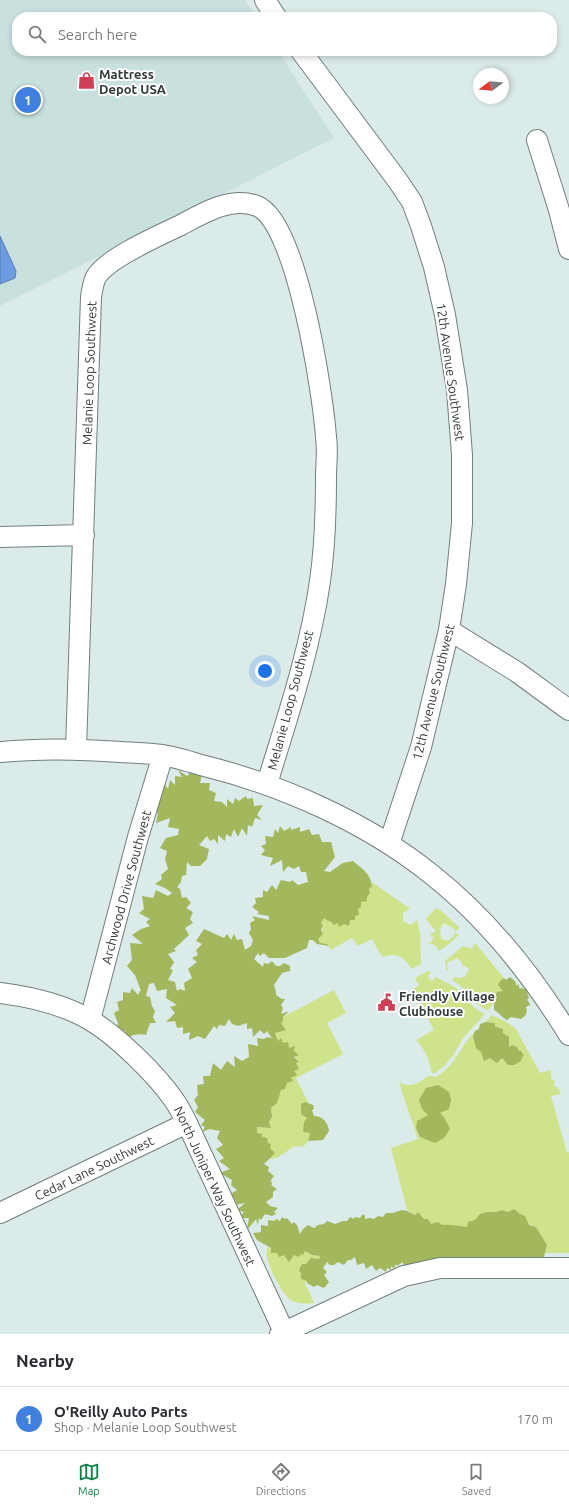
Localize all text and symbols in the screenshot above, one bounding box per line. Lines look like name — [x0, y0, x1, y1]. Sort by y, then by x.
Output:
search box — [12, 12, 557, 56]
icon: search — [26, 23, 48, 45]
text: Search here — [58, 26, 137, 43]
place label: Mattress Depot USA — [99, 67, 167, 96]
north arrow — [473, 68, 509, 104]
shop icon: Mattress Depot USA — [76, 71, 96, 91]
pin: 1 — [15, 85, 41, 115]
street label: Melanie Loop Southwest — [79, 301, 99, 445]
street label: 12th Avenue Southwest — [434, 302, 468, 442]
street label: 12th Avenue Southwest — [409, 623, 457, 761]
street label: Melanie Loop Southwest — [265, 629, 315, 771]
your location — [255, 661, 275, 681]
street label: Archwood Drive Southwest — [99, 809, 153, 965]
place label: Friendly Village Clubhouse — [399, 989, 495, 1018]
public building icon: Friendly Village Clubhouse — [376, 993, 396, 1013]
street label: North Juniper Way Southwest — [172, 1104, 258, 1268]
street label: Cedar Lane Southwest — [32, 1133, 156, 1203]
text: Nearby — [16, 1351, 74, 1370]
text: O'Reilly Auto Parts — [54, 1403, 188, 1420]
text: 1 — [25, 1412, 33, 1426]
text: 170 m — [517, 1412, 553, 1426]
text: Shop · Melanie Loop Southwest — [54, 1420, 237, 1434]
tab: Map — [78, 1461, 100, 1497]
tab: Directions — [256, 1461, 306, 1497]
tab: Saved — [462, 1461, 491, 1497]

